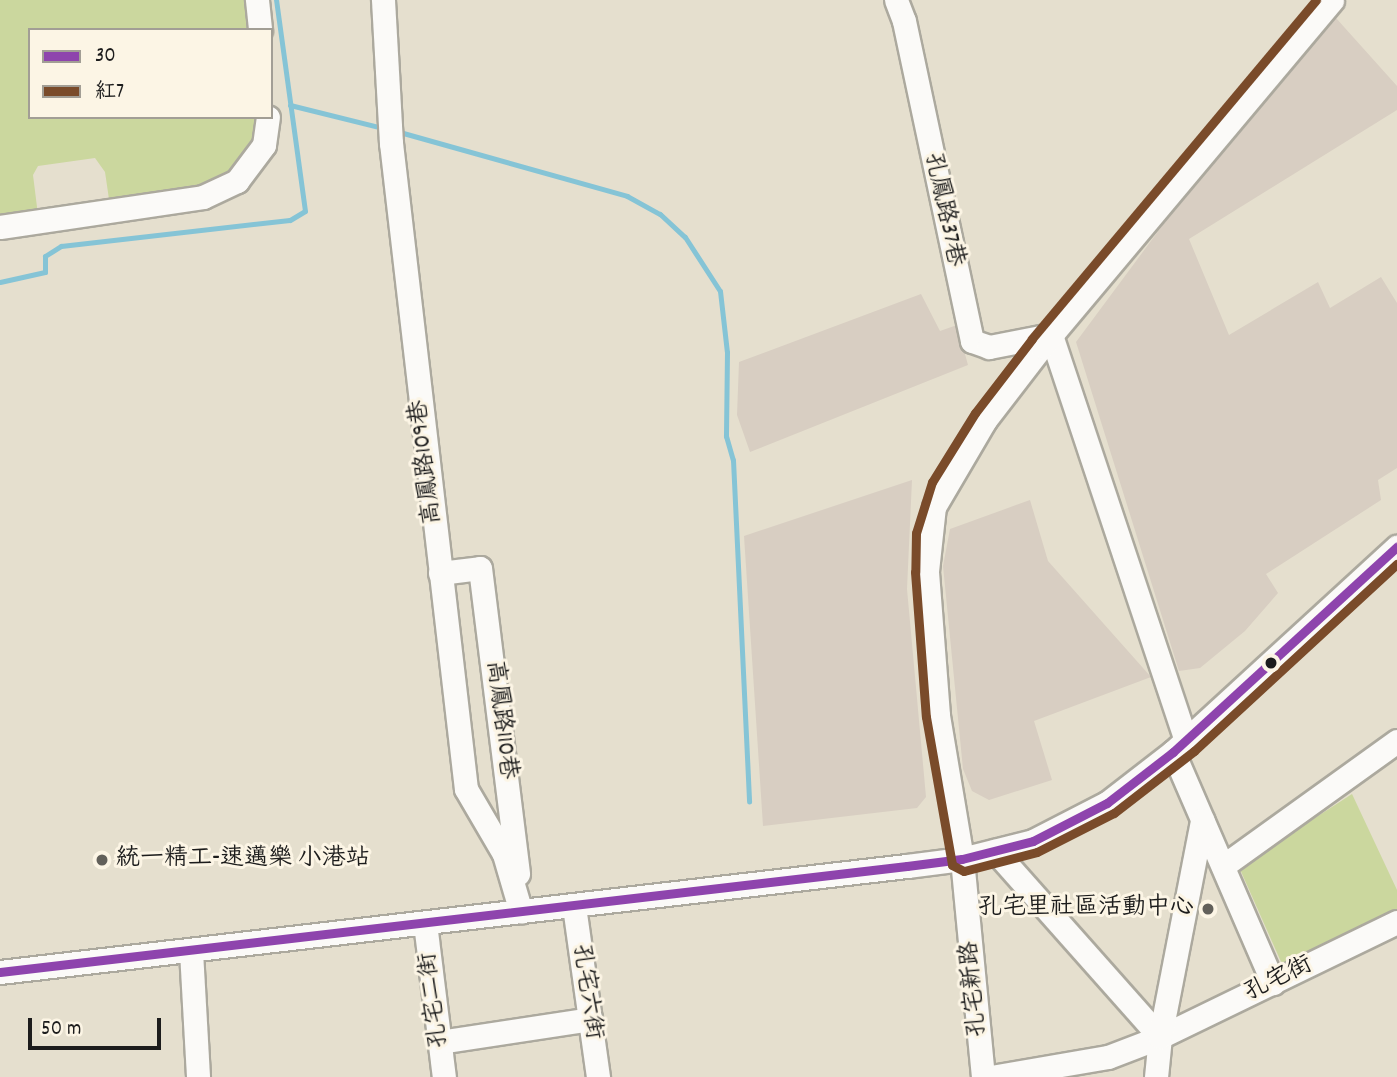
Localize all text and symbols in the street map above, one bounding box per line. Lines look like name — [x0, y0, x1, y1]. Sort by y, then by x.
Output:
legend — [28, 28, 273, 119]
text: 30 — [95, 42, 116, 72]
text: 紅7 — [95, 78, 124, 108]
street label: 孔鳳路37巷 — [917, 150, 969, 270]
street label: 高鳳路109巷 — [405, 398, 449, 526]
unlabelled marker — [1264, 656, 1278, 670]
street label: 高鳳路110巷 — [478, 659, 522, 781]
place label: 統一精工-速邁樂 小港站 — [116, 846, 370, 874]
marker: 統一精工-速邁樂 小港站 — [94, 852, 110, 868]
place label: 孔宅里社區活動中心 — [978, 895, 1194, 923]
marker: 孔宅里社區活動中心 — [1200, 901, 1216, 917]
street label: 孔宅新路 — [956, 940, 994, 1038]
street label: 孔宅六街 — [565, 942, 607, 1042]
street label: 孔宅二街 — [415, 951, 455, 1049]
street label: 孔宅街 — [1240, 951, 1318, 1009]
scale bar — [32, 1004, 164, 1048]
text: 50 m — [41, 1015, 81, 1045]

